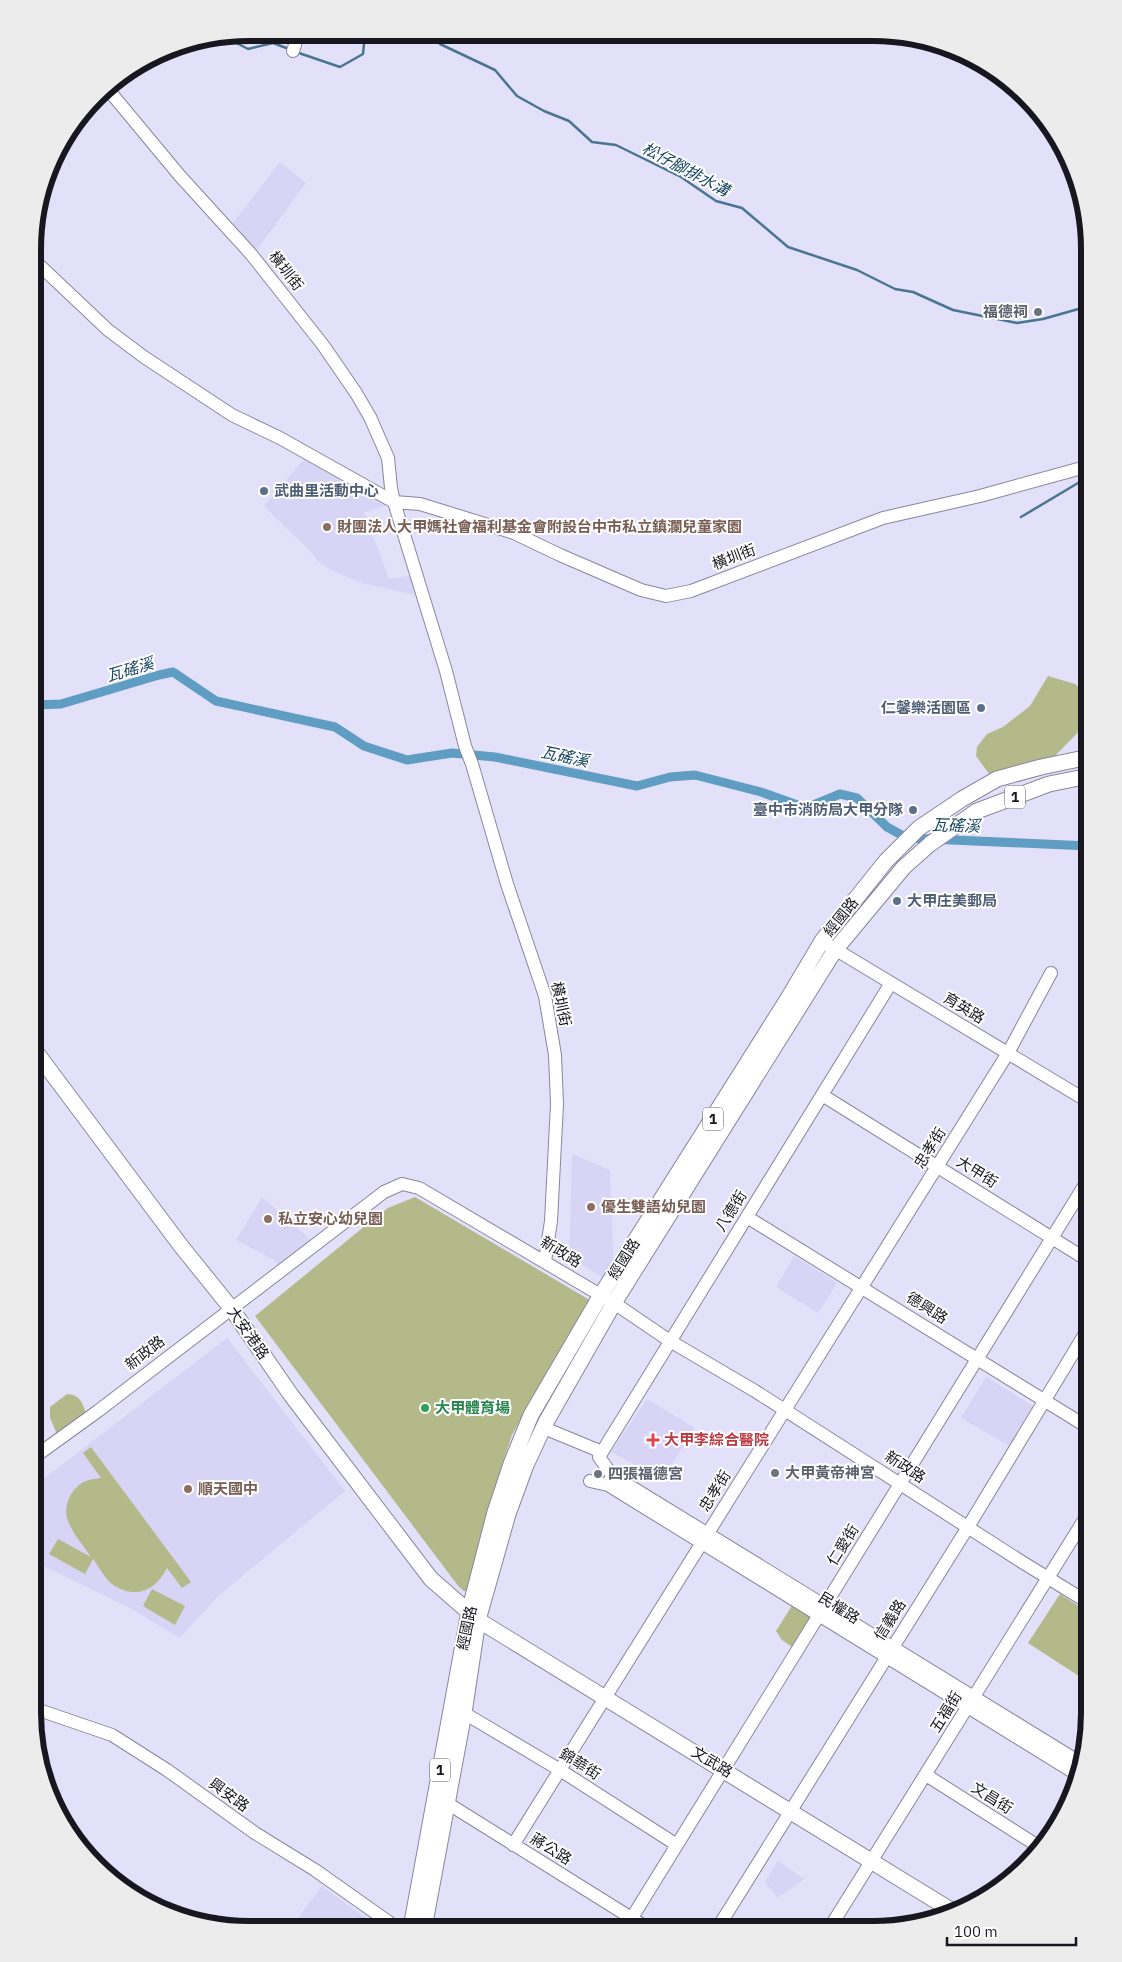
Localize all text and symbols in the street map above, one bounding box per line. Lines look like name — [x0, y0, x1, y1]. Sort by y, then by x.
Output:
water label: 松仔腳排水溝 — [639, 138, 735, 201]
street label: 橫圳街 — [265, 247, 308, 294]
place label: 福德祠 — [983, 302, 1028, 321]
marker: 福德祠 — [1032, 306, 1044, 318]
place label: 武曲里活動中心 — [274, 481, 379, 500]
marker: 武曲里活動中心 — [258, 485, 270, 497]
place label: 財團法人大甲媽社會福利基金會附設台中市私立鎮瀾兒童家園 — [337, 517, 742, 536]
marker: 財團法人大甲媽社會福利基金會附設台中市私立鎮瀾兒童家園 — [321, 521, 333, 533]
street label: 橫圳街 — [709, 540, 758, 573]
water label: 瓦磘溪 — [104, 652, 158, 685]
place label: 仁馨樂活園區 — [881, 698, 971, 717]
marker: 仁馨樂活園區 — [975, 702, 987, 714]
water label: 瓦磘溪 — [539, 741, 593, 771]
road number: 1 — [1005, 786, 1025, 809]
place label: 臺中市消防局大甲分隊 — [753, 800, 903, 819]
marker: 臺中市消防局大甲分隊 — [907, 804, 919, 816]
water label: 瓦磘溪 — [932, 814, 982, 836]
place label: 大甲庄美郵局 — [907, 891, 997, 910]
street label: 經國路 — [819, 893, 862, 940]
marker: 大甲庄美郵局 — [891, 895, 903, 907]
street label: 橫圳街 — [548, 980, 575, 1028]
street label: 育英路 — [940, 988, 988, 1027]
road number: 1 — [703, 1108, 723, 1130]
street label: 忠孝街 — [910, 1124, 950, 1172]
street label: 大甲街 — [953, 1152, 1001, 1192]
street label: 八德街 — [711, 1187, 751, 1235]
place label: 優生雙語幼兒園 — [601, 1197, 706, 1216]
marker: 優生雙語幼兒園 — [585, 1201, 597, 1213]
place label: 私立安心幼兒園 — [278, 1209, 383, 1228]
marker: 私立安心幼兒園 — [262, 1213, 274, 1225]
street label: 新政路 — [537, 1232, 585, 1271]
street label: 經國路 — [604, 1235, 644, 1283]
street label: 德興路 — [903, 1288, 951, 1328]
street label: 大安港路 — [223, 1303, 273, 1363]
street label: 新政路 — [121, 1331, 168, 1374]
place label: 大甲體育場 — [435, 1398, 510, 1417]
marker: 大甲體育場 — [419, 1402, 431, 1414]
place label: 大甲李綜合醫院 — [664, 1430, 769, 1449]
marker: 大甲李綜合醫院 — [646, 1433, 660, 1447]
street label: 新政路 — [881, 1446, 929, 1487]
place label: 大甲黃帝神宮 — [785, 1463, 875, 1482]
place label: 四張福德宮 — [608, 1464, 683, 1483]
street label: 忠孝街 — [695, 1467, 735, 1515]
marker: 大甲黃帝神宮 — [769, 1467, 781, 1479]
marker: 四張福德宮 — [592, 1468, 604, 1480]
place label: 順天國中 — [198, 1479, 258, 1498]
marker: 順天國中 — [182, 1483, 194, 1495]
street label: 仁愛街 — [823, 1521, 863, 1569]
street label: 民權路 — [815, 1588, 863, 1628]
street label: 信義路 — [870, 1596, 910, 1644]
street label: 經國路 — [453, 1604, 480, 1652]
street label: 五福街 — [926, 1688, 966, 1736]
street label: 文武路 — [688, 1742, 736, 1781]
street label: 錦華街 — [556, 1744, 604, 1784]
road number: 1 — [430, 1758, 450, 1782]
street label: 興安路 — [206, 1774, 253, 1816]
street label: 文昌街 — [968, 1778, 1016, 1818]
street label: 蔣公路 — [527, 1829, 575, 1869]
scale bar — [947, 1914, 1076, 1946]
text: 100 m — [954, 1922, 998, 1941]

